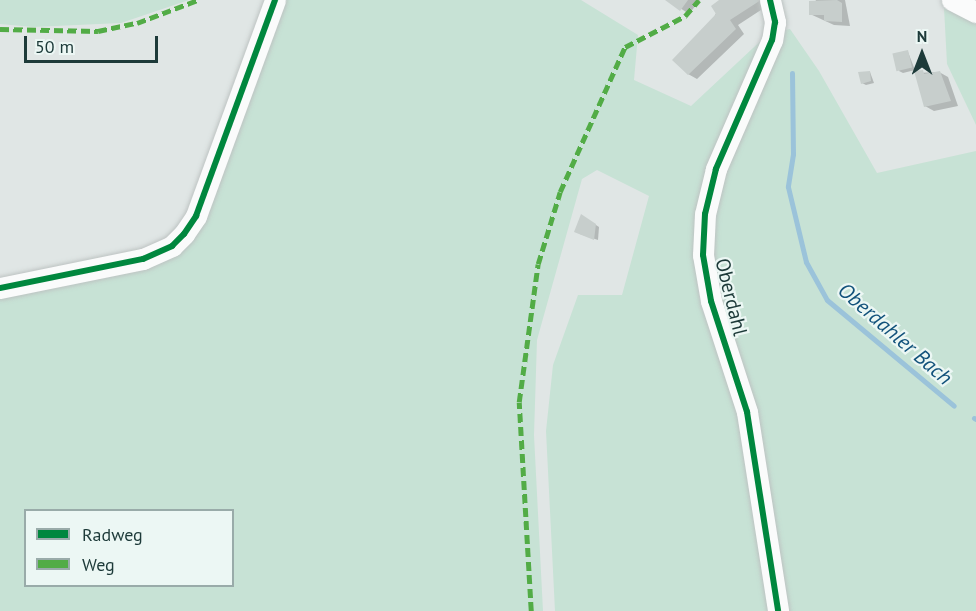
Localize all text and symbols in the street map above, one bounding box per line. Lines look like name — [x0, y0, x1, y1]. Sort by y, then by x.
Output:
scale bar — [27, 24, 160, 62]
north arrow — [892, 24, 952, 84]
text: N — [917, 26, 927, 46]
text: 50 m — [35, 35, 74, 58]
street label: Oberdahl — [710, 256, 752, 338]
water label: Oberdahler Bach — [833, 278, 957, 390]
legend — [24, 509, 234, 587]
text: Radweg — [82, 523, 143, 546]
text: Weg — [82, 553, 115, 576]

